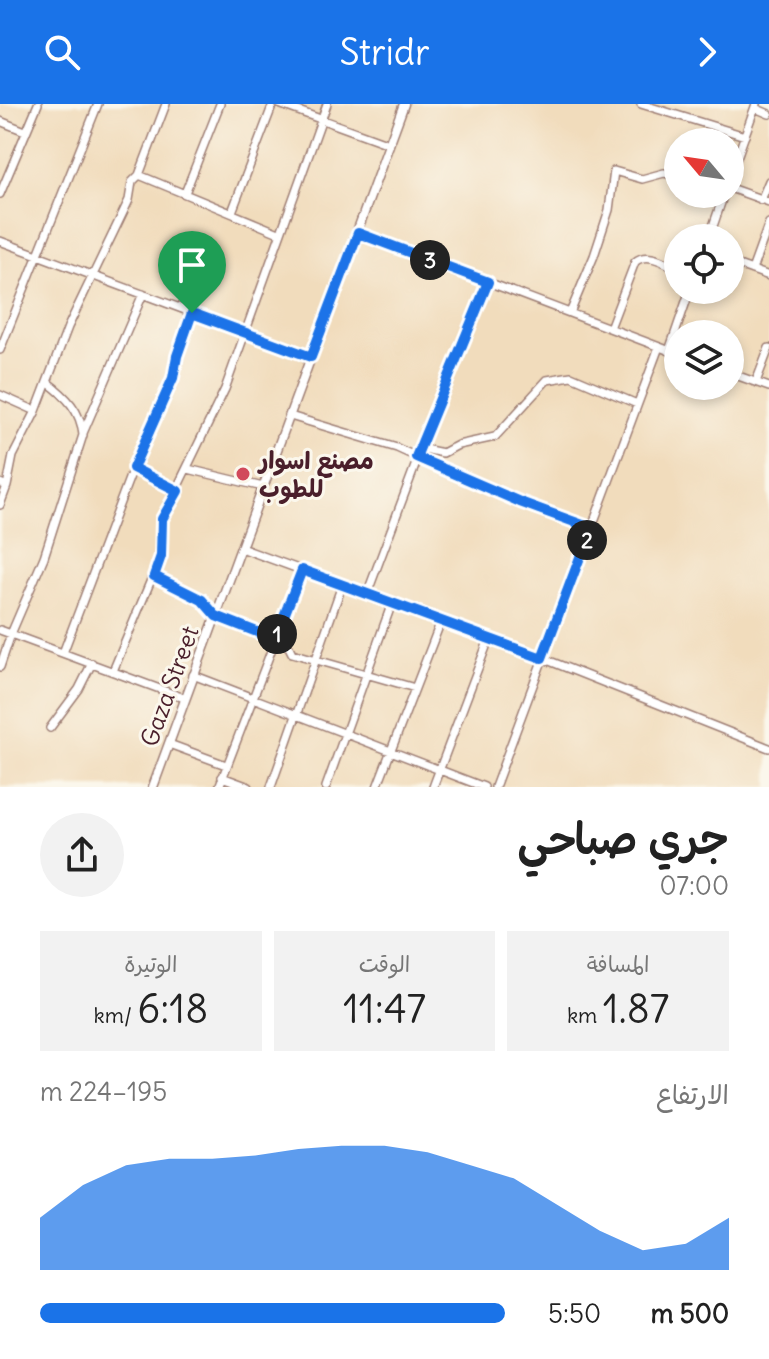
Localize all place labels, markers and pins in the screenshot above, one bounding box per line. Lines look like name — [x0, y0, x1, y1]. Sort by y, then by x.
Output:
pin — [158, 231, 226, 313]
pin: 3 — [410, 240, 450, 280]
place label: مصنع اسوار للطوب — [257, 445, 374, 504]
marker: مصنع اسوار للطوب — [234, 465, 252, 483]
pin: 2 — [567, 520, 607, 560]
pin: 1 — [257, 614, 297, 654]

